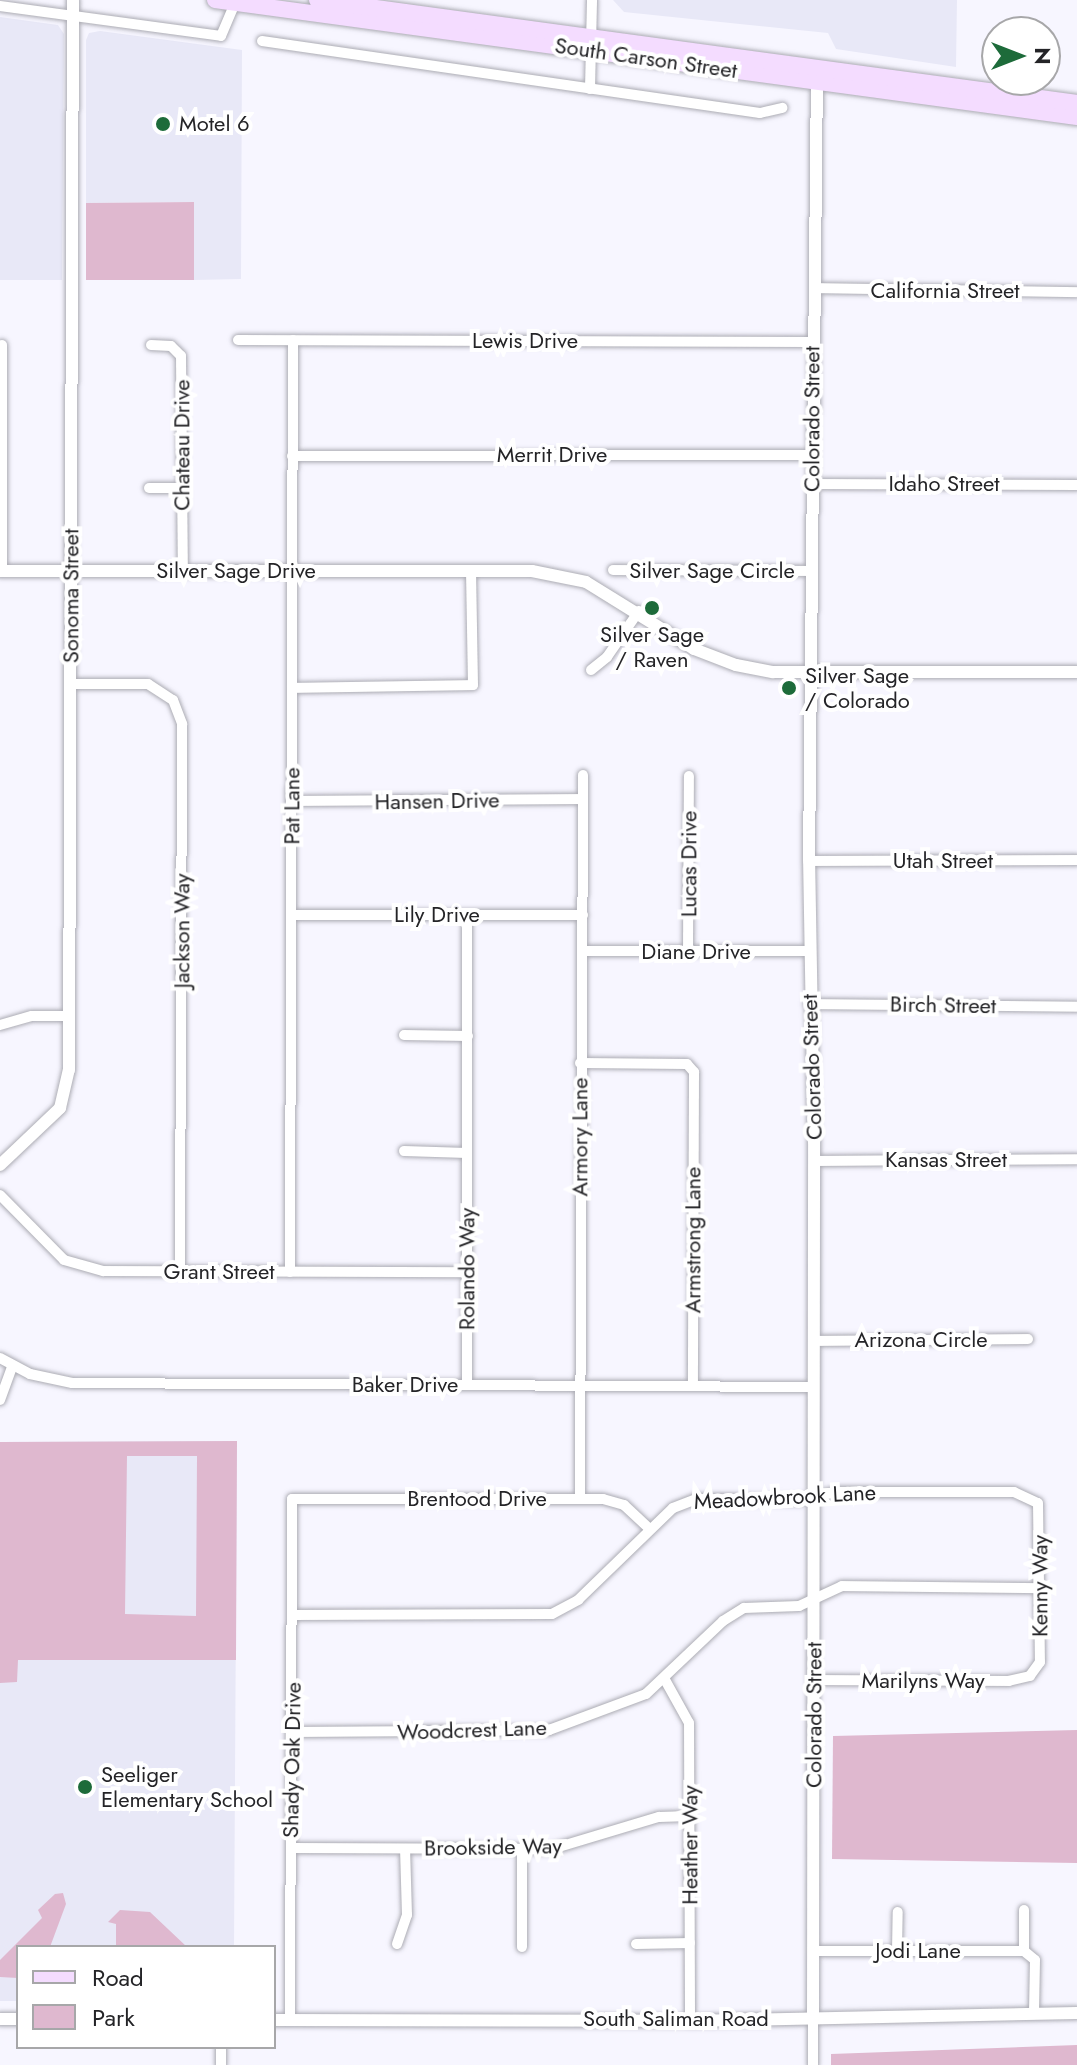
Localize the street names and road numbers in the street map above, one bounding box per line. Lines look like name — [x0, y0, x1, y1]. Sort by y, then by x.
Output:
street label: South Carson Street — [553, 32, 739, 84]
street label: California Street — [870, 278, 1020, 304]
street label: Lewis Drive — [472, 328, 578, 354]
street label: Colorado Street — [799, 346, 825, 492]
street label: Chateau Drive — [169, 379, 195, 511]
street label: Merrit Drive — [497, 442, 607, 468]
street label: Idaho Street — [888, 471, 1000, 497]
street label: Sonoma Street — [58, 529, 84, 663]
street label: Silver Sage Drive — [156, 558, 316, 584]
street label: Silver Sage Circle — [629, 558, 795, 584]
street label: Pat Lane — [279, 767, 305, 845]
street label: Hansen Drive — [374, 787, 500, 815]
street label: Lucas Drive — [676, 811, 702, 917]
street label: Utah Street — [893, 848, 993, 874]
street label: Jackson Way — [169, 874, 195, 988]
street label: Lily Drive — [394, 902, 480, 928]
street label: Diane Drive — [641, 939, 751, 965]
street label: Birch Street — [890, 991, 996, 1019]
street label: Colorado Street — [796, 994, 828, 1140]
street label: Armory Lane — [567, 1077, 593, 1197]
street label: Kansas Street — [885, 1147, 1007, 1173]
street label: Armstrong Lane — [680, 1167, 706, 1313]
street label: Rolando Way — [454, 1208, 480, 1330]
street label: Grant Street — [163, 1259, 275, 1285]
street label: Arizona Circle — [854, 1327, 988, 1353]
street label: Baker Drive — [352, 1372, 458, 1398]
street label: Meadowbrook Lane — [693, 1479, 877, 1515]
street label: Brentood Drive — [407, 1486, 547, 1512]
street label: Kenny Way — [1027, 1535, 1053, 1637]
street label: Colorado Street — [801, 1642, 827, 1788]
street label: Marilyns Way — [861, 1668, 985, 1694]
street label: Shady Oak Drive — [277, 1682, 307, 1838]
street label: Woodcrest Lane — [397, 1714, 547, 1746]
street label: Heather Way — [677, 1785, 703, 1905]
street label: Brookside Way — [424, 1833, 562, 1861]
street label: Jodi Lane — [875, 1938, 961, 1964]
street label: South Saliman Road — [583, 2006, 769, 2032]

